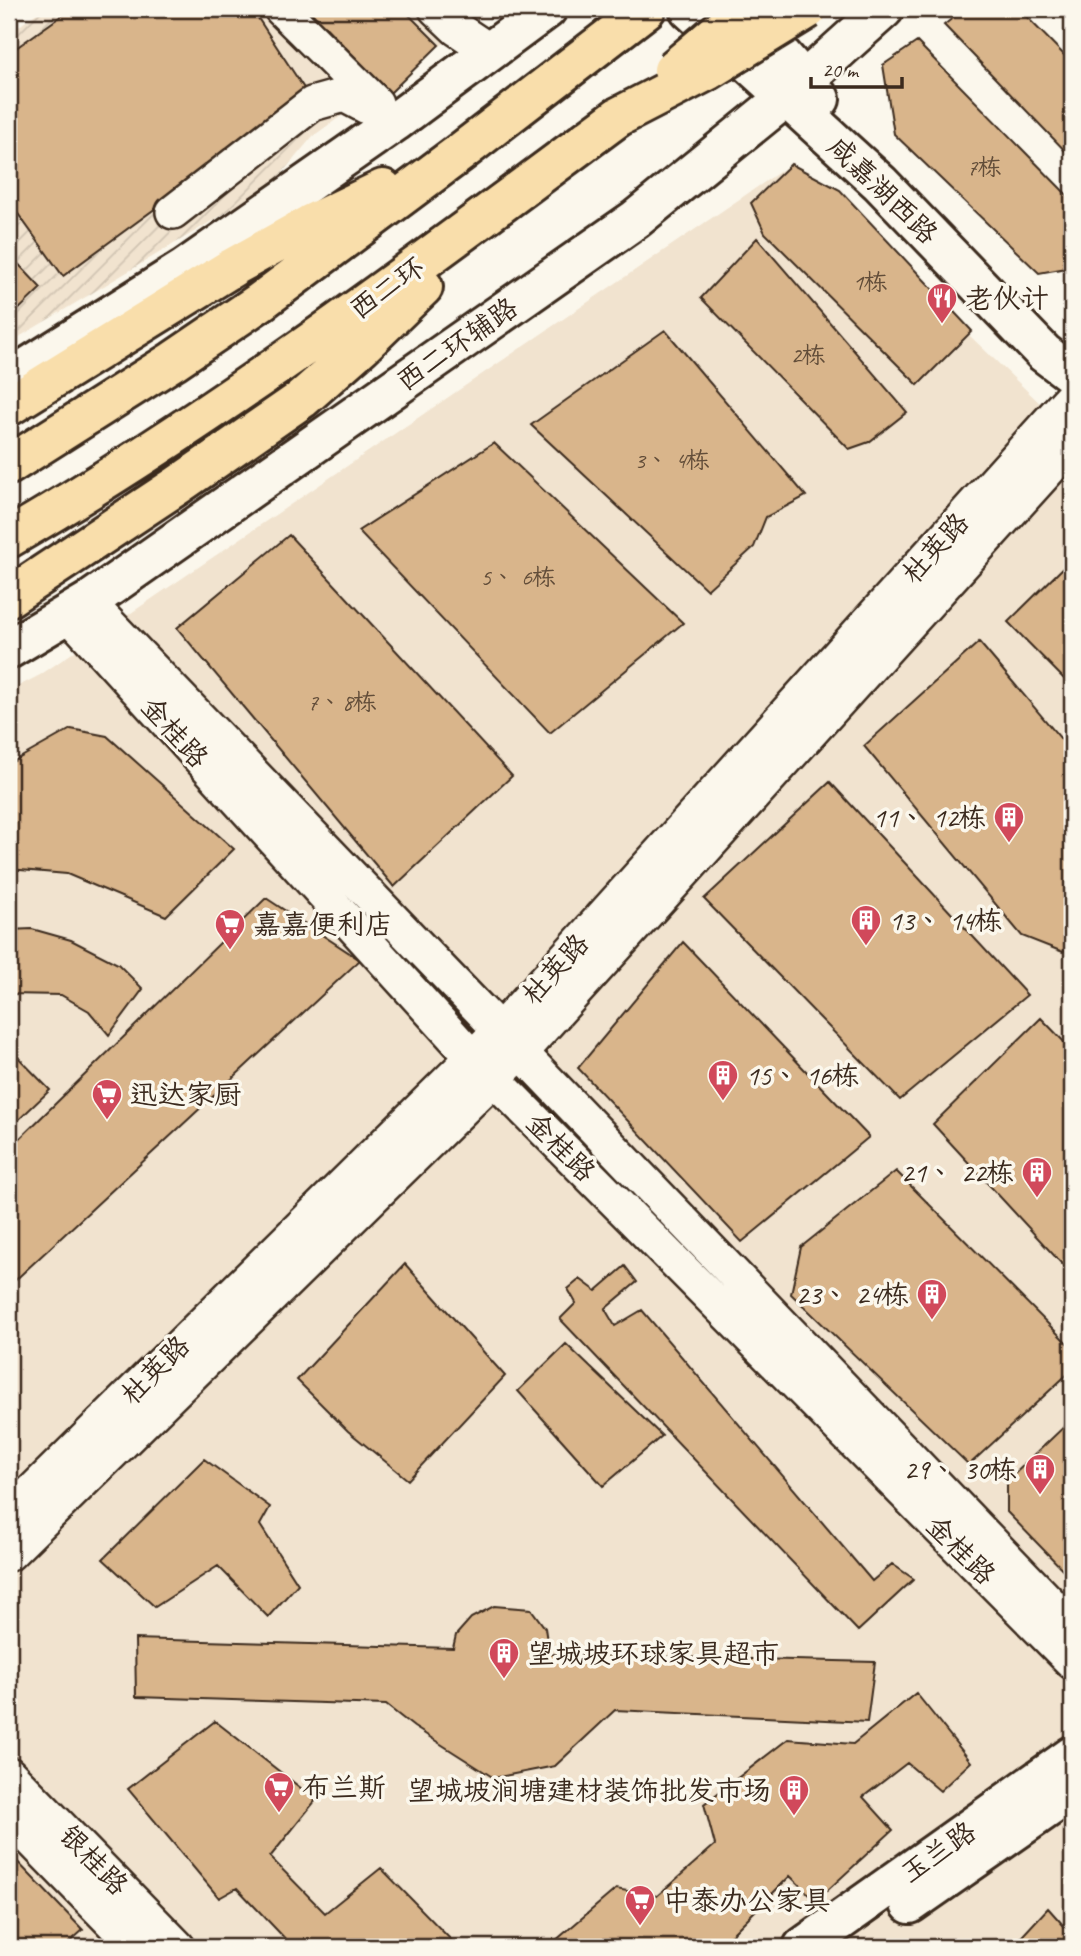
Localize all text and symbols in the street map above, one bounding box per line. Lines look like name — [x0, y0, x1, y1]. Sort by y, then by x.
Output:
scale bar — [811, 46, 902, 90]
text: 20 m — [822, 57, 860, 83]
street label: 咸嘉湖西路 — [820, 129, 946, 251]
house number: 7栋 — [967, 152, 1001, 182]
street label: 西二环 — [343, 249, 431, 327]
house number: 1栋 — [853, 267, 887, 297]
restaurant icon: 老伙计 — [925, 281, 959, 325]
place label: 老伙计 — [965, 281, 1049, 316]
street label: 西二环辅路 — [390, 290, 524, 398]
house number: 2栋 — [791, 340, 825, 370]
house number: 3、 4栋 — [634, 445, 710, 475]
street label: 杜英路 — [894, 505, 976, 591]
house number: 5、 6栋 — [480, 562, 556, 592]
house number: 7、8栋 — [307, 687, 377, 717]
street label: 金桂路 — [134, 689, 216, 775]
place label: 11、 12栋 — [873, 800, 986, 835]
building icon: 11、 12栋 — [992, 800, 1026, 844]
building icon: 13、 14栋 — [849, 903, 883, 947]
place label: 13、 14栋 — [889, 903, 1002, 938]
supermarket icon: 嘉嘉便利店 — [213, 907, 247, 951]
place label: 嘉嘉便利店 — [253, 907, 393, 942]
street label: 杜英路 — [514, 926, 596, 1012]
building icon: 15、 16栋 — [706, 1058, 740, 1102]
place label: 15、 16栋 — [746, 1058, 859, 1093]
supermarket icon: 迅达家厨 — [90, 1077, 124, 1121]
place label: 迅达家厨 — [130, 1077, 242, 1112]
street label: 金桂路 — [519, 1105, 603, 1189]
place label: 21、 22栋 — [901, 1155, 1014, 1190]
building icon: 21、 22栋 — [1020, 1155, 1054, 1199]
place label: 23、 24栋 — [796, 1277, 909, 1312]
building icon: 23、 24栋 — [915, 1277, 949, 1321]
street label: 杜英路 — [113, 1328, 197, 1412]
place label: 29、 30栋 — [904, 1452, 1017, 1487]
building icon: 29、 30栋 — [1023, 1452, 1057, 1496]
street label: 金桂路 — [919, 1508, 1003, 1592]
building icon: 望城坡环球家具超市 — [487, 1636, 521, 1680]
place label: 望城坡环球家具超市 — [527, 1636, 779, 1671]
supermarket icon: 布兰斯 — [262, 1770, 296, 1814]
place label: 布兰斯 — [302, 1770, 386, 1805]
place label: 望城坡涧塘建材装饰批发市场 — [407, 1773, 771, 1808]
building icon: 望城坡涧塘建材装饰批发市场 — [777, 1773, 811, 1817]
street label: 玉兰路 — [894, 1814, 982, 1890]
street label: 银桂路 — [52, 1818, 136, 1902]
supermarket icon: 中泰办公家具 — [623, 1883, 657, 1927]
place label: 中泰办公家具 — [663, 1883, 831, 1918]

